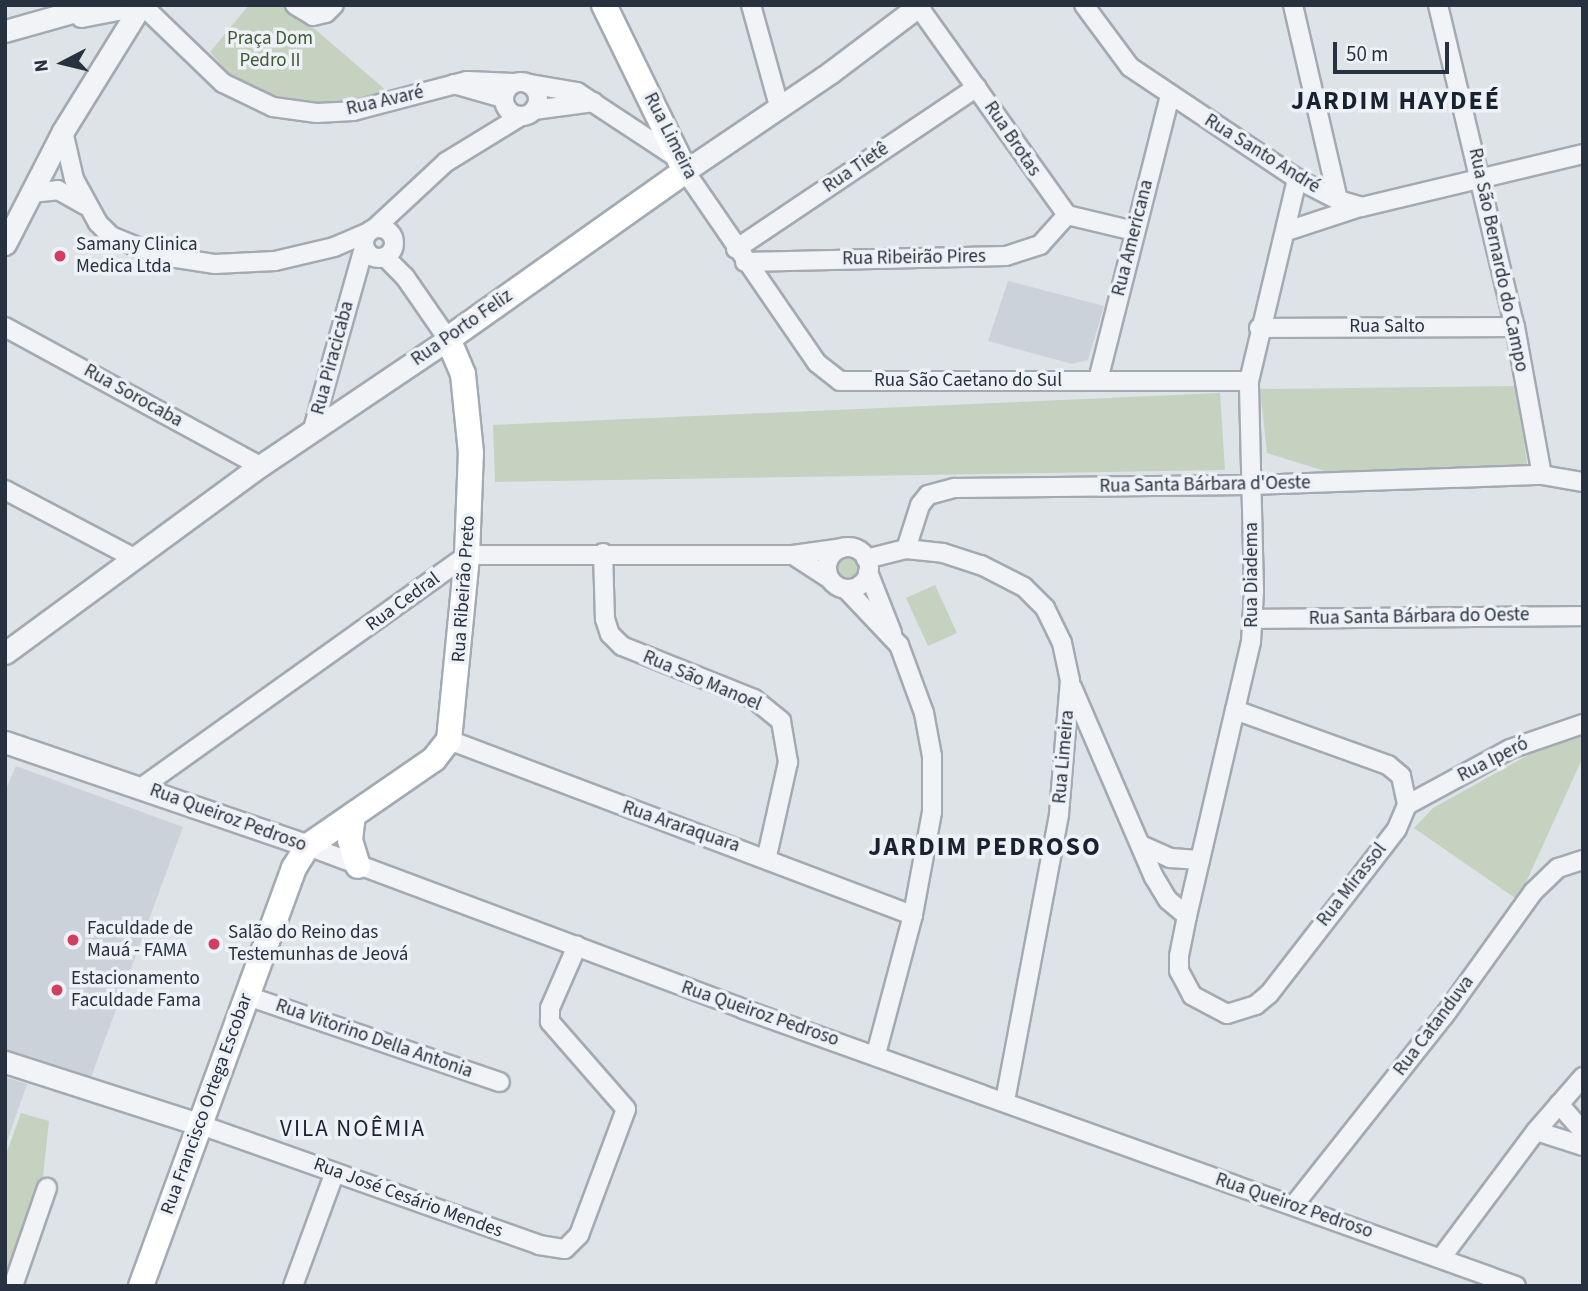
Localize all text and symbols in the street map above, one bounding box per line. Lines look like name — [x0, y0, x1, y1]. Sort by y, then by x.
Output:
north arrow — [28, 28, 98, 98]
park label: Praça Dom Pedro II — [227, 28, 313, 72]
scale bar — [1336, 28, 1452, 72]
text: 50 m — [1346, 39, 1388, 69]
text: N — [27, 58, 56, 74]
street label: Rua Avaré — [344, 81, 426, 121]
district label: JARDIM HAYDEÉ — [1293, 85, 1499, 117]
street label: Rua Limeira — [639, 89, 701, 183]
street label: Rua Brotas — [979, 97, 1045, 181]
street label: Rua Santo André — [1200, 109, 1324, 199]
street label: Rua Tietê — [819, 138, 893, 198]
street label: Rua São Bernardo do Campo — [1463, 146, 1533, 374]
street label: Rua Americana — [1108, 177, 1158, 299]
place label: Samany Clinica Medica Ltda — [76, 234, 198, 278]
street label: Rua Ribeirão Pires — [842, 245, 986, 271]
marker: Samany Clinica Medica Ltda — [50, 246, 70, 266]
street label: Rua Porto Feliz — [407, 285, 517, 371]
street label: Rua Piracicaba — [307, 299, 359, 417]
street label: Rua Salto — [1349, 316, 1425, 338]
street label: Rua Sorocaba — [80, 359, 186, 433]
street label: Rua São Caetano do Sul — [874, 370, 1062, 392]
street label: Rua Santa Bárbara d'Oeste — [1099, 472, 1311, 498]
street label: Rua Ribeirão Preto — [447, 515, 481, 663]
street label: Rua Diadema — [1241, 522, 1263, 628]
street label: Rua Cedral — [362, 568, 444, 636]
street label: Rua Santa Bárbara do Oeste — [1309, 604, 1529, 630]
street label: Rua São Manoel — [639, 646, 765, 716]
street label: Rua Limeira — [1049, 709, 1079, 805]
street label: Rua Iperó — [1454, 733, 1532, 787]
street label: Rua Queiroz Pedroso — [146, 779, 310, 857]
street label: Rua Araraquara — [619, 796, 743, 858]
district label: JARDIM PEDROSO — [870, 831, 1100, 863]
street label: Rua Mirassol — [1312, 839, 1392, 931]
place label: Faculdade de Mauá - FAMA — [87, 918, 193, 962]
place label: Salão do Reino das Testemunhas de Jeová — [228, 922, 408, 966]
marker: Faculdade de Mauá - FAMA — [65, 932, 81, 948]
marker: Salão do Reino das Testemunhas de Jeová — [206, 936, 222, 952]
place label: Estacionamento Faculdade Fama — [71, 968, 201, 1012]
street label: Rua Catanduva — [1389, 971, 1479, 1081]
street label: Rua Queiroz Pedroso — [678, 976, 842, 1052]
marker: Estacionamento Faculdade Fama — [49, 982, 65, 998]
street label: Rua Francisco Ortega Escobar — [156, 990, 258, 1218]
street label: Rua Vitorino Della Antonia — [272, 994, 476, 1084]
district label: VILA NOÊMIA — [281, 1115, 425, 1143]
street label: Rua José Cesário Mendes — [310, 1153, 506, 1243]
street label: Rua Queiroz Pedroso — [1212, 1168, 1376, 1244]

